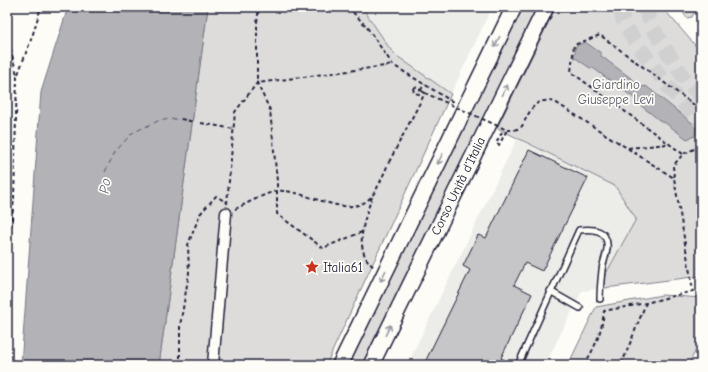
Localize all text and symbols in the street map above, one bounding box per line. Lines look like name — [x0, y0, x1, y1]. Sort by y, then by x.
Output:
one-way arrow — [493, 36, 500, 48]
park label: Giardino Giuseppe Levi — [578, 77, 654, 107]
one-way arrow — [502, 85, 509, 97]
street label: Corso Unità d'Italia — [428, 135, 488, 237]
one-way arrow — [436, 153, 443, 165]
water label: Po — [96, 177, 114, 195]
place icon: Italia61 — [304, 259, 320, 275]
place label: Italia61 — [323, 260, 363, 275]
one-way arrow — [379, 270, 386, 282]
one-way arrow — [385, 324, 392, 336]

